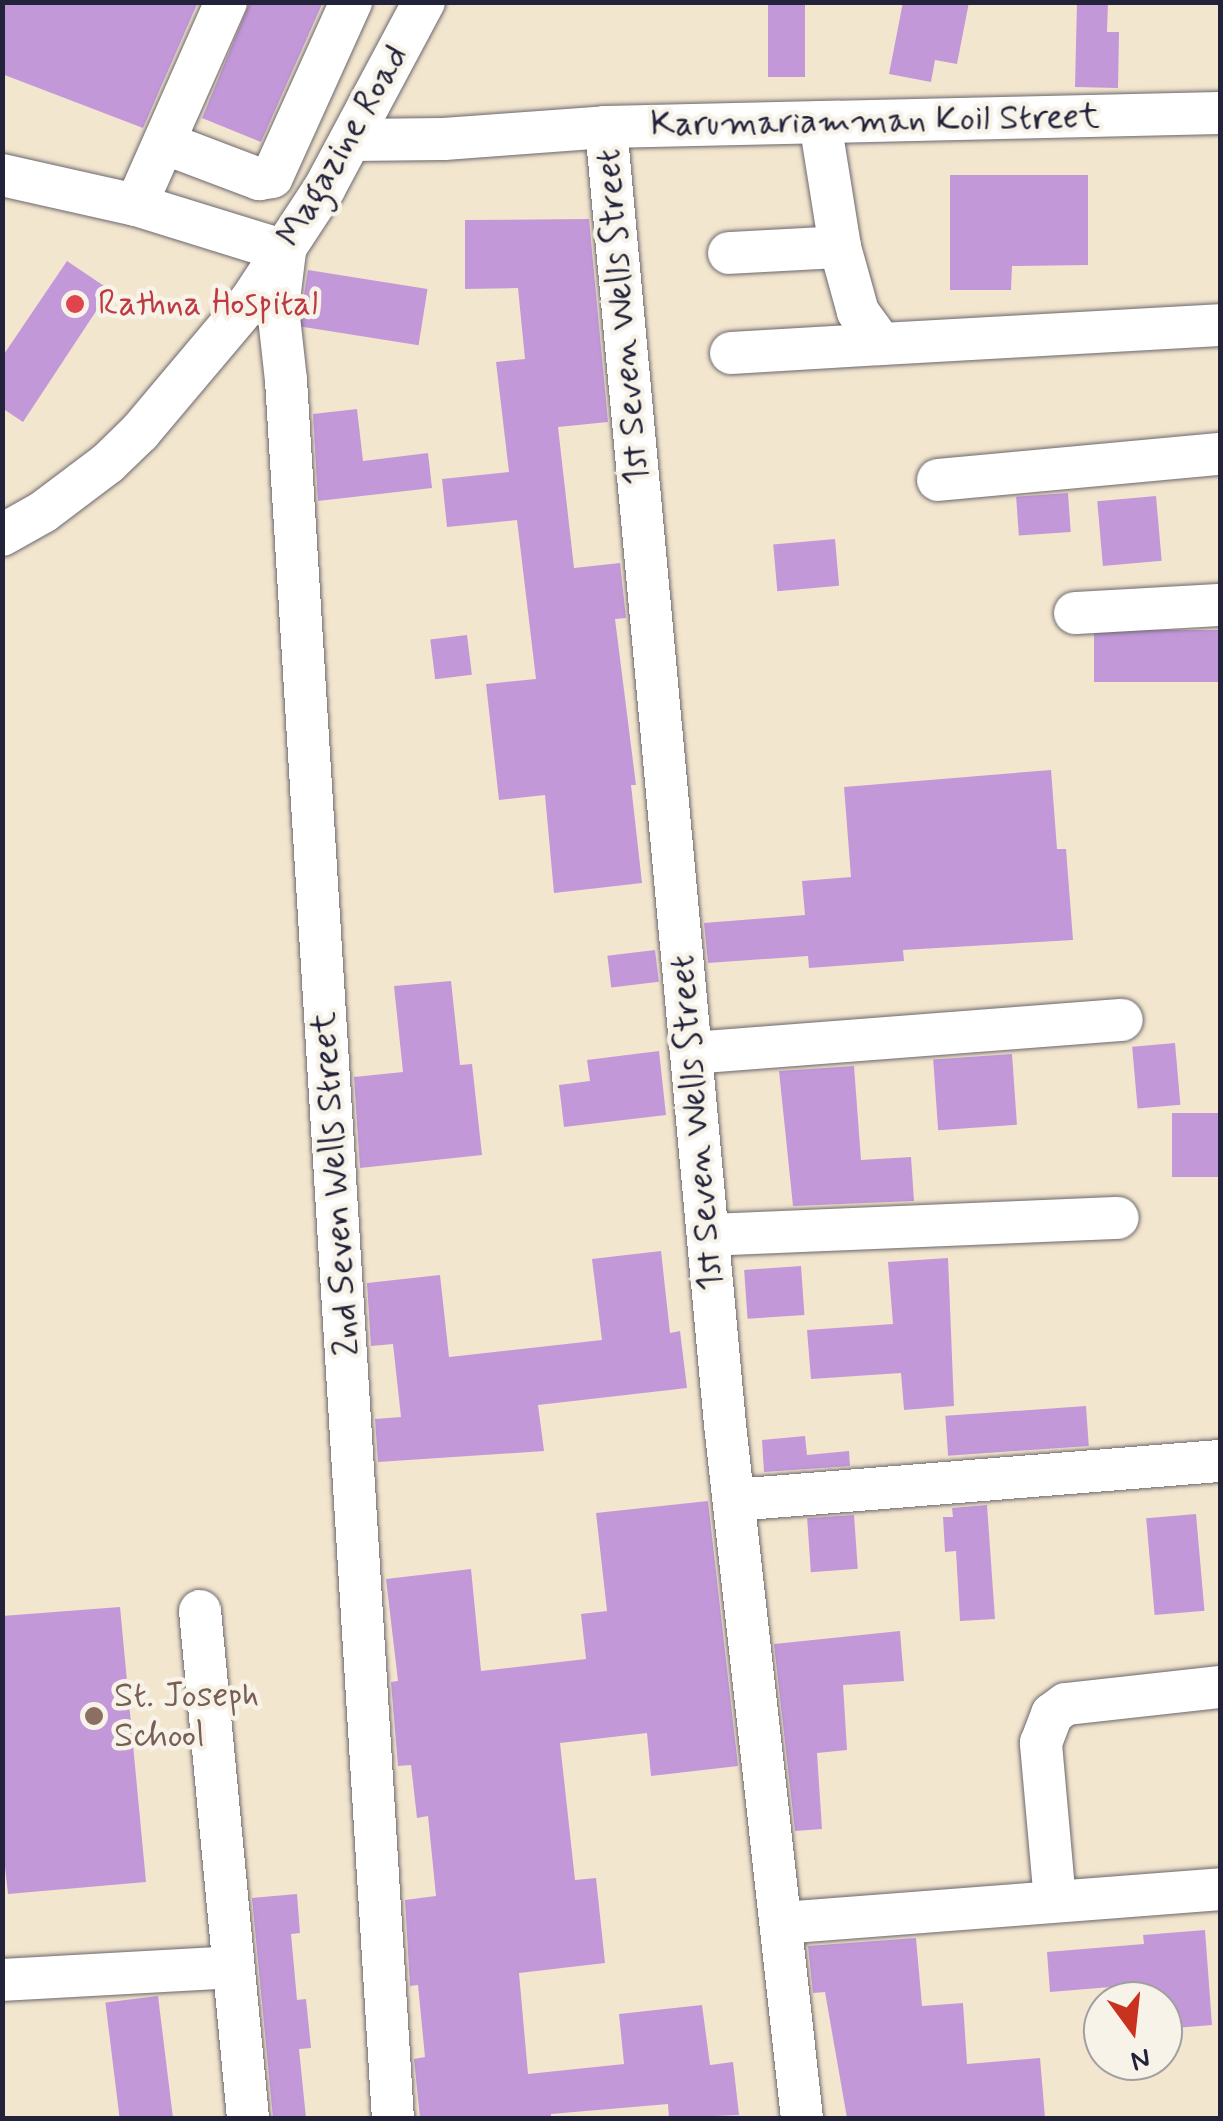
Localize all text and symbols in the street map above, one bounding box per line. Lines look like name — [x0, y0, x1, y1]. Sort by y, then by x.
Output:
street label: Magazine Road — [269, 39, 417, 253]
street label: Karumariamman Koil Street — [649, 96, 1101, 146]
street label: 1st Seven Wells Street — [587, 144, 659, 490]
place label: Rathna Hospital — [98, 283, 336, 325]
marker: Rathna Hospital — [62, 291, 88, 317]
street label: 1st Seven Wells Street — [661, 950, 733, 1296]
street label: 2nd Seven Wells Street — [303, 1005, 369, 1363]
place label: St. Joseph School — [114, 1675, 259, 1757]
marker: St. Joseph School — [83, 1705, 105, 1727]
north arrow — [1083, 1981, 1183, 2081]
text: N — [1127, 2038, 1154, 2079]

